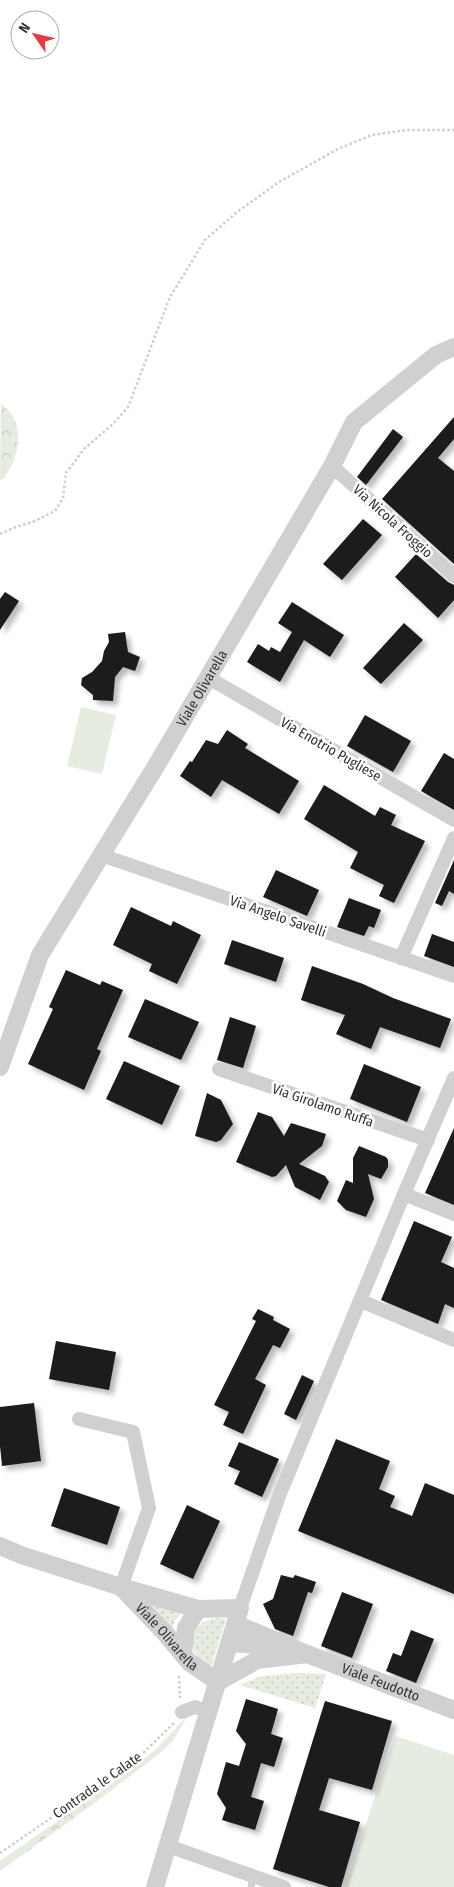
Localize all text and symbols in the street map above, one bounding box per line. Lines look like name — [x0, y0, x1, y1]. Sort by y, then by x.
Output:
north arrow — [10, 10, 60, 60]
text: N — [15, 20, 34, 36]
street label: Via Nicola Froggio — [349, 481, 436, 562]
street label: Viale Olivarella — [173, 647, 231, 730]
street label: Via Enotrio Pugliese — [277, 714, 384, 785]
street label: Via Angelo Savelli — [227, 892, 328, 941]
street label: Via Girolamo Ruffa — [270, 1080, 376, 1131]
street label: Viale Olivarella — [132, 1599, 201, 1675]
street label: Viale Feudotto — [339, 1660, 422, 1705]
street label: Contrada le Calate — [50, 1748, 145, 1822]

